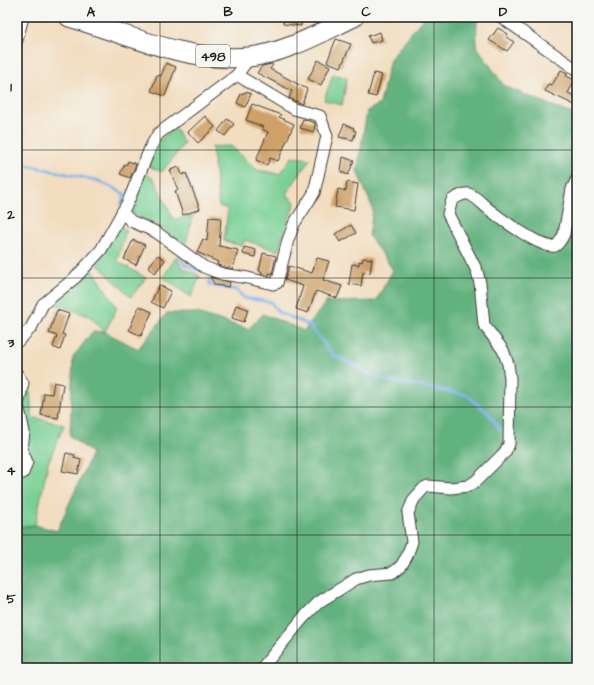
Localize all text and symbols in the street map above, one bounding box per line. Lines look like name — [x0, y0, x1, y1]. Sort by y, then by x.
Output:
text: A — [87, 3, 96, 21]
text: B — [223, 3, 233, 21]
text: C — [361, 3, 371, 21]
text: D — [499, 3, 508, 21]
road number: 498 — [196, 45, 230, 67]
text: 1 — [10, 78, 12, 96]
text: 2 — [6, 206, 15, 224]
text: 3 — [7, 334, 15, 352]
text: 4 — [7, 462, 16, 480]
text: 5 — [6, 590, 16, 608]

